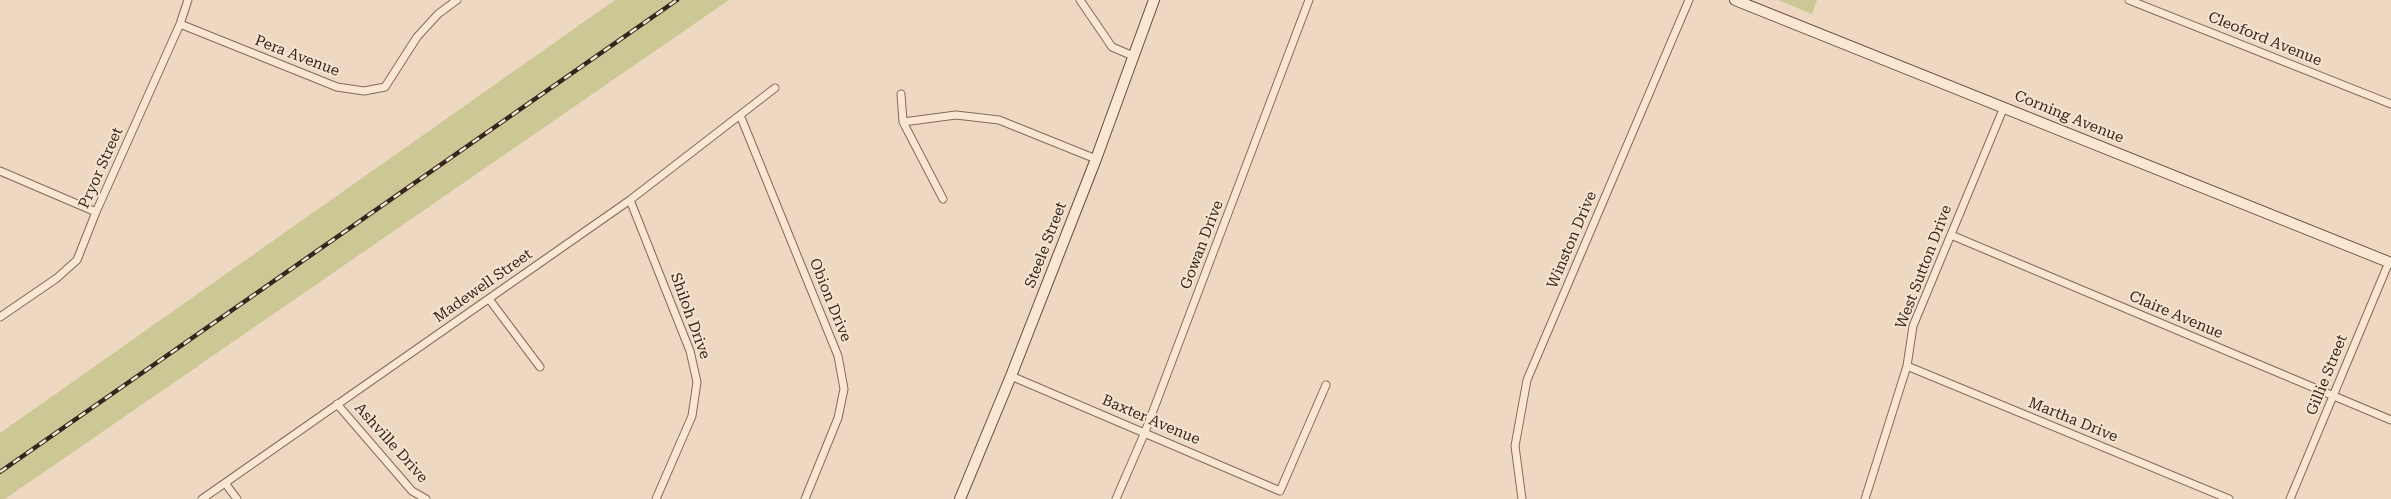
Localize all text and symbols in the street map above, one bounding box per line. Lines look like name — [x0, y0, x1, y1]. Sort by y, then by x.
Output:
street label: Cleoford Avenue — [2206, 8, 2324, 70]
street label: Pera Avenue — [252, 32, 342, 80]
street label: Corning Avenue — [2012, 87, 2126, 147]
street label: Pryor Street — [75, 125, 127, 211]
street label: Winston Drive — [1543, 189, 1601, 291]
street label: Gowan Drive — [1177, 198, 1227, 292]
street label: Steele Street — [1021, 199, 1071, 291]
street label: West Sutton Drive — [1892, 203, 1956, 331]
street label: Madewell Street — [430, 245, 536, 327]
street label: Obion Drive — [805, 256, 855, 344]
street label: Shiloh Drive — [666, 270, 714, 362]
street label: Claire Avenue — [2126, 287, 2226, 343]
street label: Gillie Street — [2303, 332, 2351, 418]
street label: Baxter Avenue — [1099, 391, 1203, 449]
street label: Martha Drive — [2026, 394, 2120, 446]
street label: Ashville Drive — [350, 399, 432, 487]

